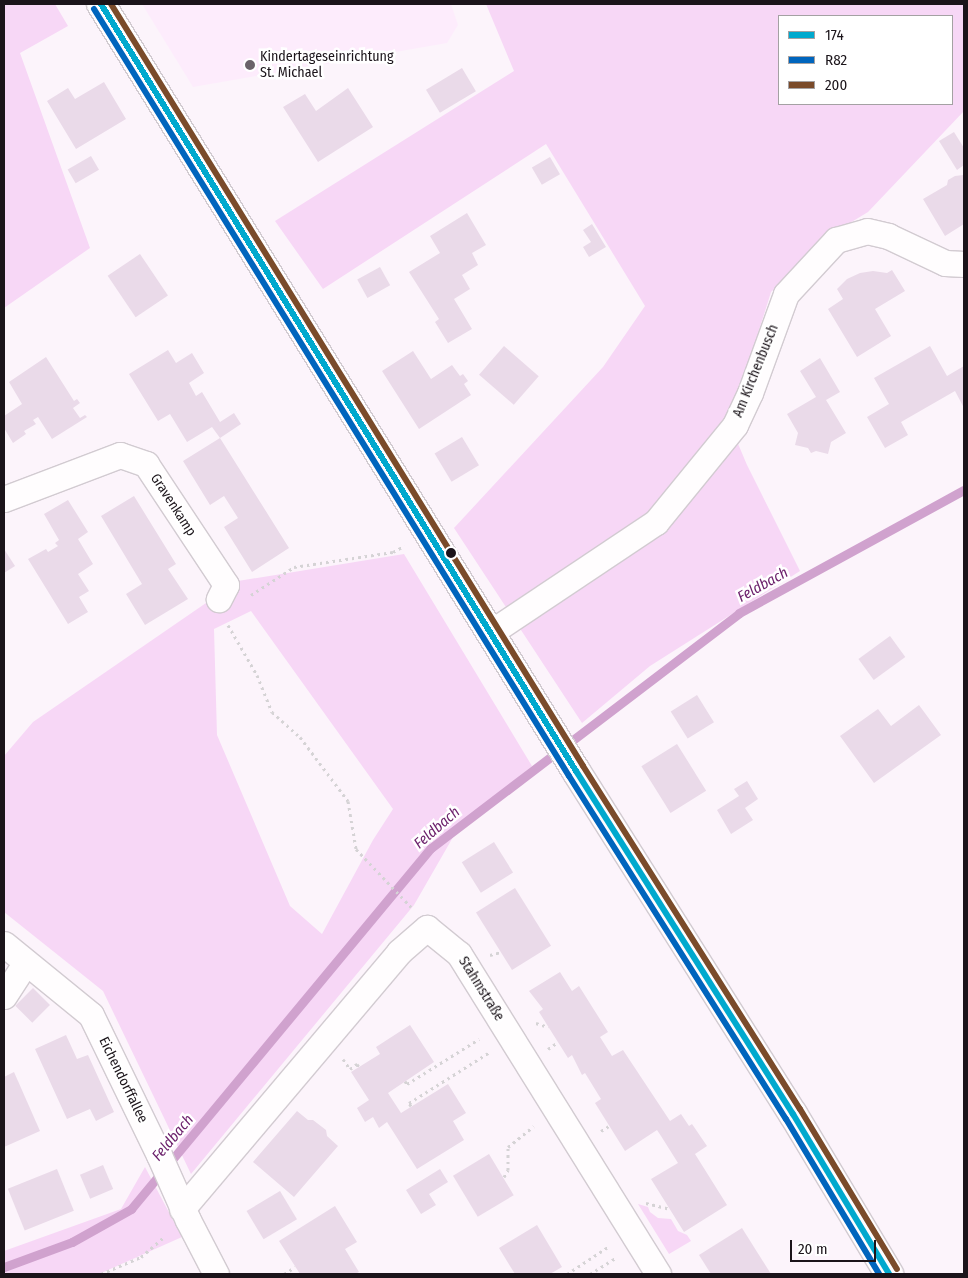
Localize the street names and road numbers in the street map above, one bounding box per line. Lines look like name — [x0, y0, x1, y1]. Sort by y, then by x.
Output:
street label: Am Kirchenbusch — [730, 322, 782, 420]
street label: Gravenkamp — [147, 471, 199, 539]
street label: Stahmstraße — [455, 954, 507, 1024]
street label: Eichendorffallee — [95, 1034, 151, 1126]

